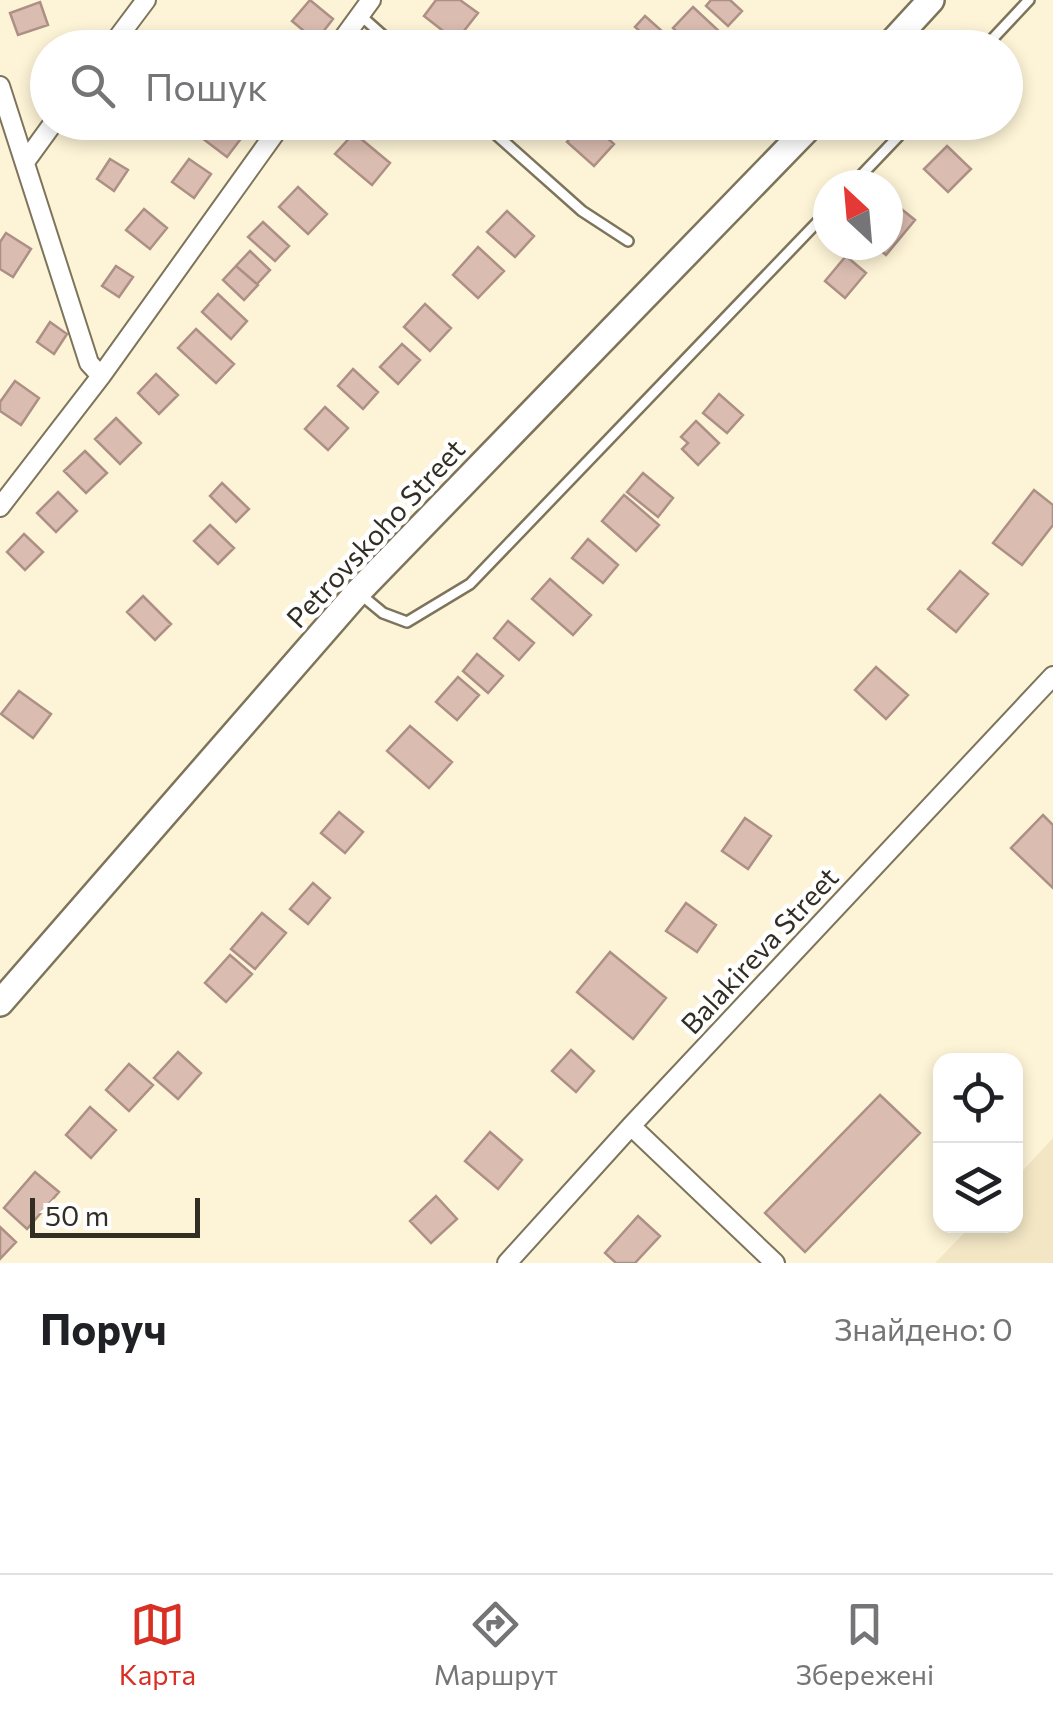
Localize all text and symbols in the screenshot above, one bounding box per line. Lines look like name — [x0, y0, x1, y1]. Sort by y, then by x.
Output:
search box — [30, 30, 1023, 140]
icon: search — [65, 58, 120, 113]
text: Пошук — [145, 62, 268, 109]
north arrow — [813, 170, 903, 260]
street label: Petrovskoho Street — [279, 432, 471, 634]
street label: Balakireva Street — [673, 860, 845, 1040]
map controls — [933, 1053, 1023, 1233]
button: locate — [933, 1053, 1023, 1143]
button: layers — [933, 1143, 1023, 1233]
scale bar — [30, 1193, 200, 1238]
text: 50 m — [45, 1198, 109, 1232]
text: Поруч — [40, 1302, 167, 1354]
text: Знайдено: 0 — [834, 1308, 1013, 1348]
tab: Карта — [119, 1597, 196, 1691]
tab: Маршрут — [434, 1597, 558, 1691]
tab: Збережені — [796, 1597, 934, 1691]

